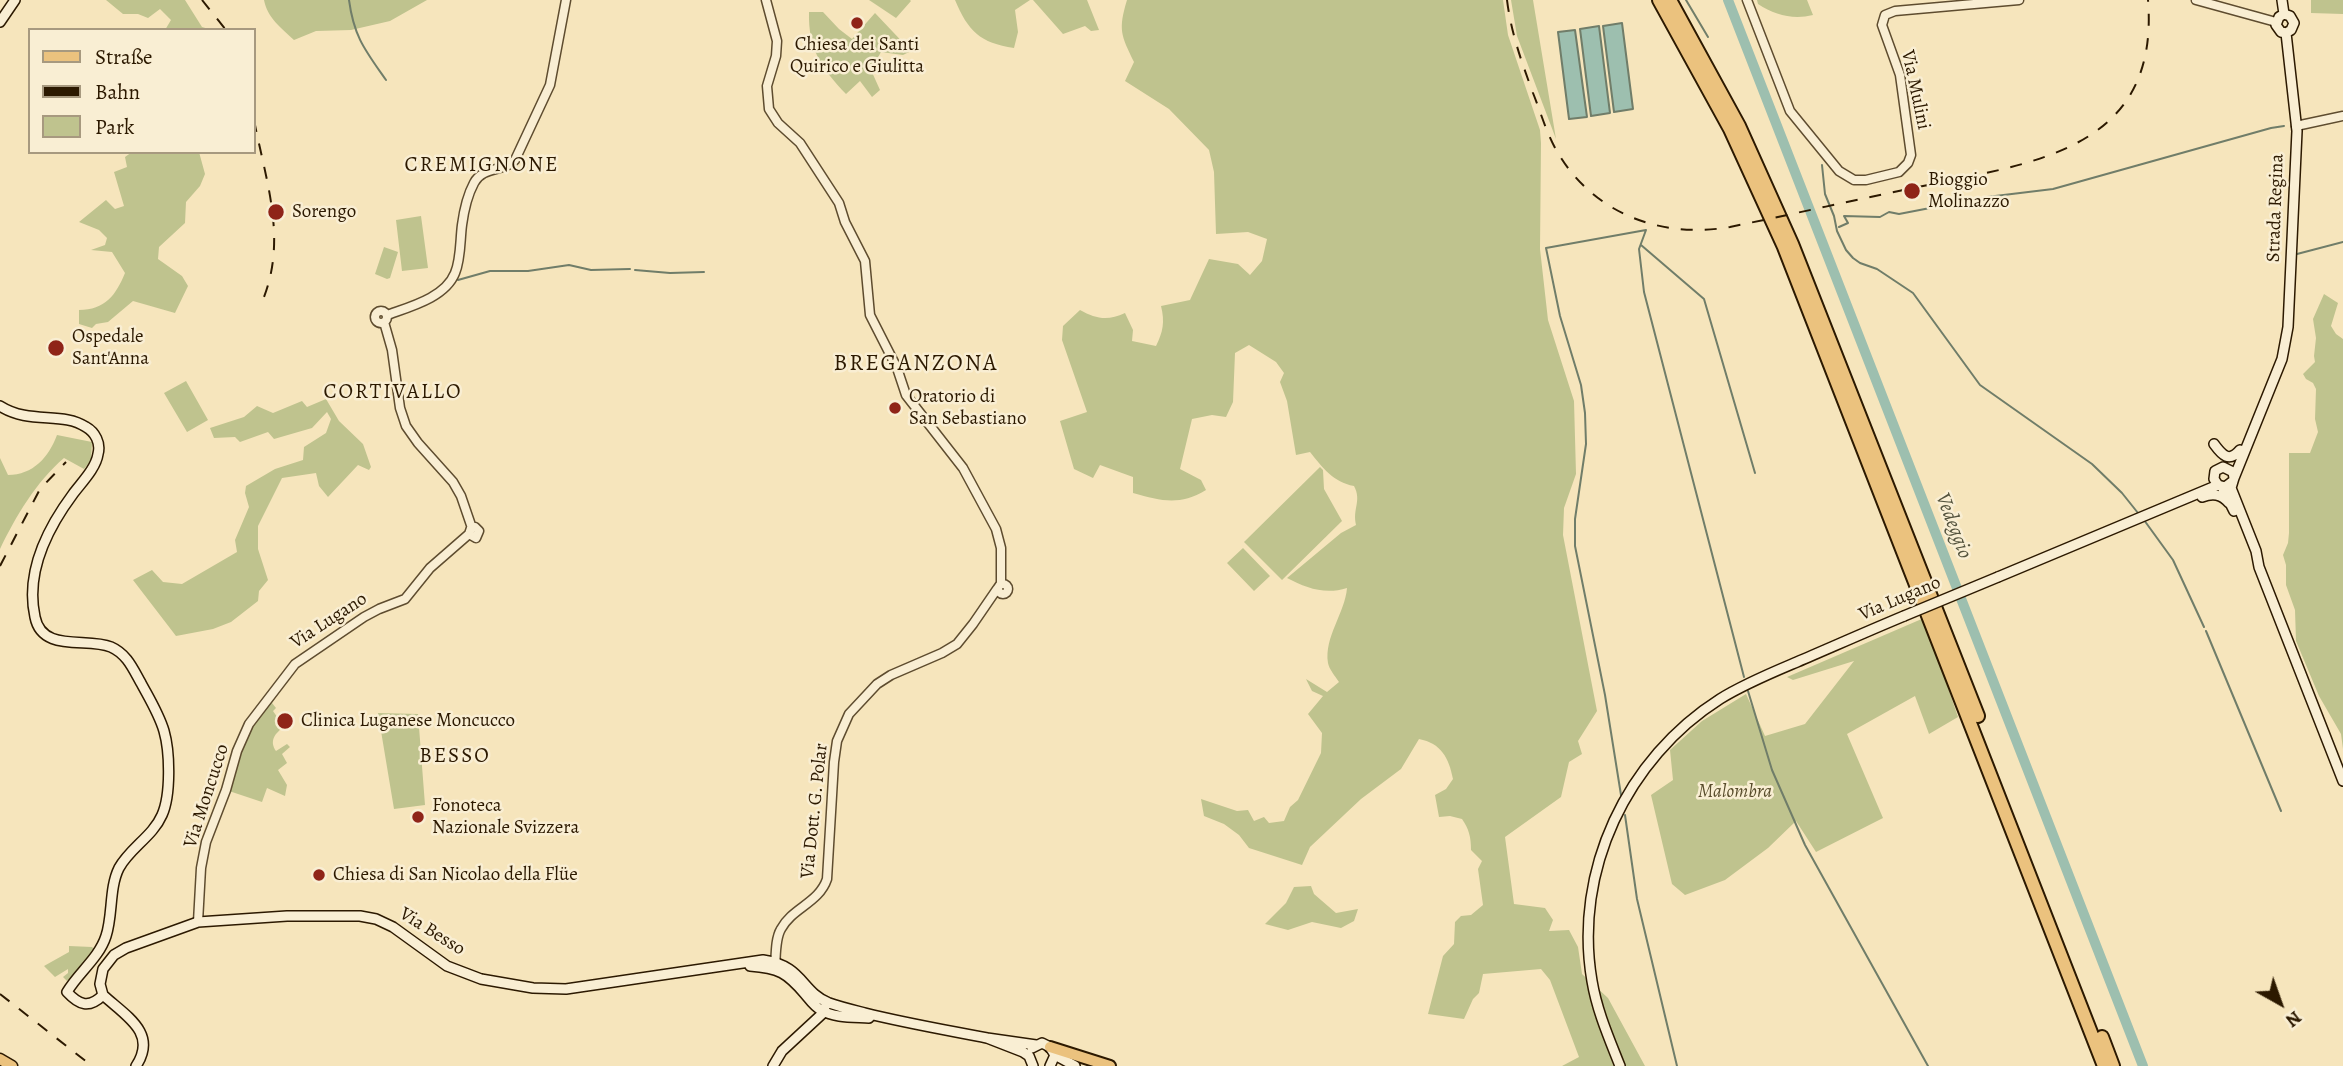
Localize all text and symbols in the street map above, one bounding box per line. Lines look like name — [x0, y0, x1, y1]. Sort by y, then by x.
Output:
marker: Chiesa dei Santi Quirico e Giulitta — [849, 15, 865, 31]
legend — [28, 28, 256, 154]
place label: Chiesa dei Santi Quirico e Giulitta — [790, 34, 924, 78]
text: Straße — [95, 43, 153, 71]
street label: Via Mulini — [1895, 48, 1935, 132]
text: Bahn — [95, 78, 140, 106]
text: Park — [95, 113, 134, 141]
district label: CREMIGNONE — [406, 153, 558, 179]
street label: Strada Regina — [2263, 153, 2289, 263]
place label: Bioggio Molinazzo — [1928, 169, 2009, 213]
marker: Bioggio Molinazzo — [1902, 181, 1922, 201]
place label: Sorengo — [292, 201, 356, 223]
marker: Sorengo — [266, 202, 286, 222]
place label: Ospedale Sant'Anna — [72, 326, 149, 370]
marker: Ospedale Sant'Anna — [46, 338, 66, 358]
district label: BREGANZONA — [835, 350, 997, 378]
district label: CORTIVALLO — [325, 380, 461, 406]
place label: Oratorio di San Sebastiano — [909, 386, 1026, 430]
marker: Oratorio di San Sebastiano — [887, 400, 903, 416]
water label: Vedeggio — [1929, 490, 1977, 562]
street label: Via Lugano — [1856, 572, 1944, 626]
street label: Via Lugano — [286, 588, 372, 654]
place label: Clinica Luganese Moncucco — [301, 710, 515, 732]
marker: Clinica Luganese Moncucco — [275, 711, 295, 731]
street label: Via Moncucco — [180, 741, 234, 851]
street label: Via Dott. G. Polar — [797, 742, 833, 880]
district label: BESSO — [420, 744, 490, 770]
park label: Malombra — [1698, 781, 1772, 803]
place label: Fonoteca Nazionale Svizzera — [432, 795, 579, 839]
marker: Fonoteca Nazionale Svizzera — [410, 809, 426, 825]
place label: Chiesa di San Nicolao della Flüe — [333, 864, 578, 886]
marker: Chiesa di San Nicolao della Flüe — [311, 867, 327, 883]
street label: Via Besso — [395, 903, 469, 961]
north arrow — [2245, 968, 2315, 1038]
text: N — [2280, 1005, 2307, 1033]

